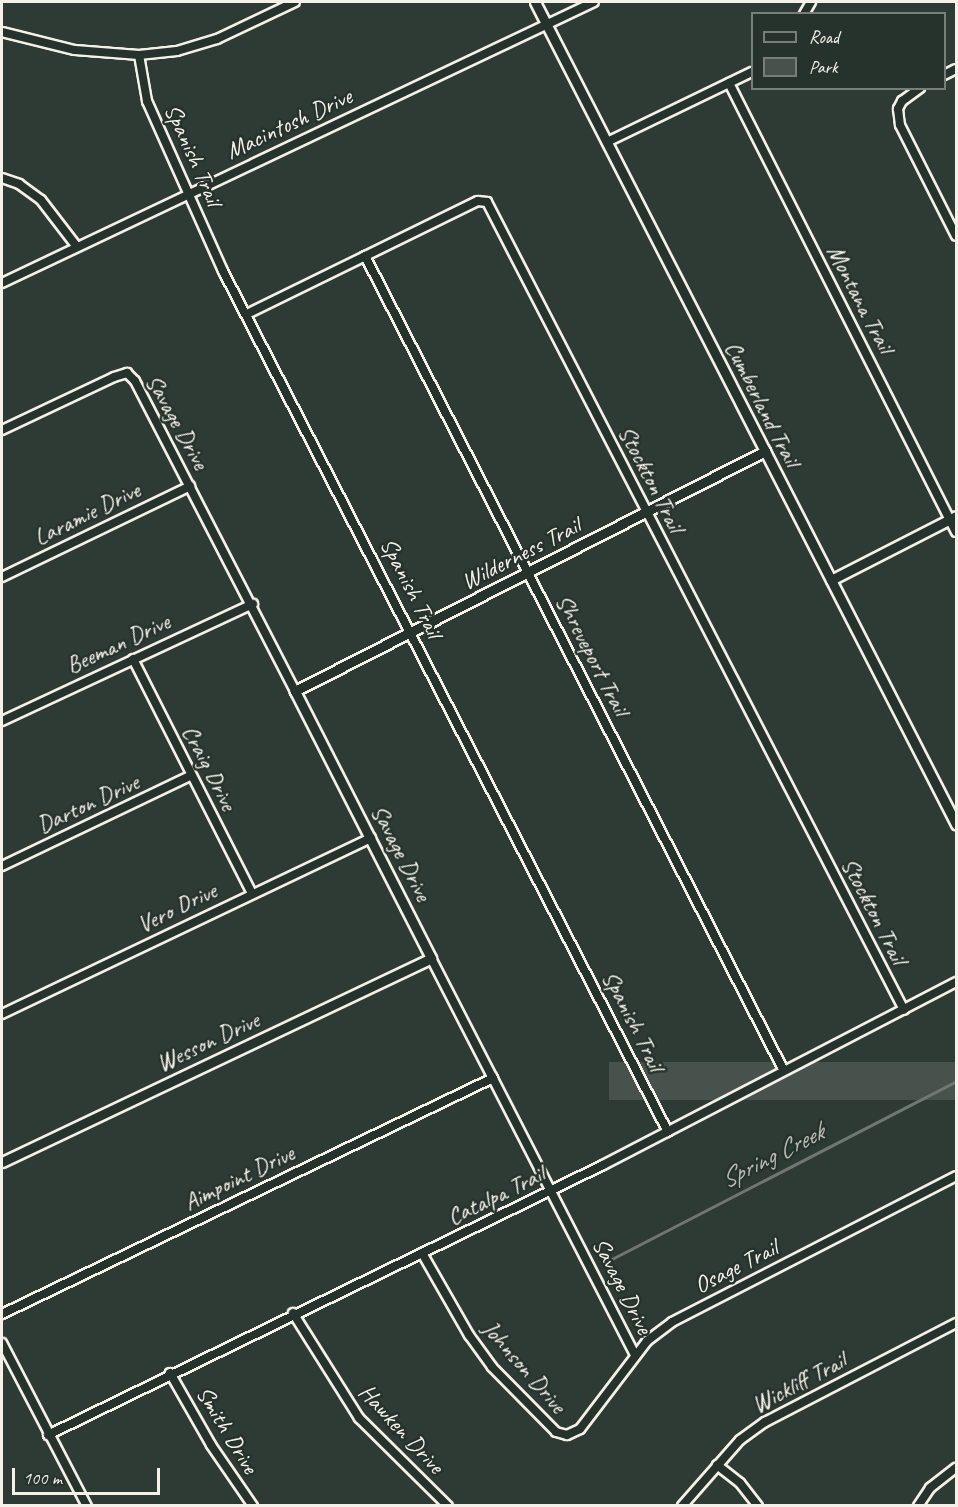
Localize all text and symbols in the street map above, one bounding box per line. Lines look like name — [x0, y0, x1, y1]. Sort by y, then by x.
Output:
legend — [751, 12, 946, 90]
text: Road — [809, 26, 839, 48]
text: Park — [809, 56, 838, 78]
street label: Macintosh Drive — [221, 82, 357, 166]
street label: Spanish Trail — [158, 100, 228, 210]
street label: Montana Trail — [821, 240, 899, 358]
street label: Cumberland Trail — [718, 336, 806, 472]
street label: Savage Drive — [139, 369, 215, 475]
street label: Stockton Trail — [612, 421, 690, 537]
street label: Laramie Drive — [29, 476, 145, 552]
street label: Wilderness Trail — [457, 512, 585, 596]
street label: Spanish Trail — [374, 533, 448, 643]
street label: Shreveport Trail — [549, 590, 635, 720]
street label: Beeman Drive — [62, 607, 174, 681]
street label: Craig Drive — [175, 720, 243, 816]
street label: Darton Drive — [32, 768, 144, 840]
street label: Savage Drive — [365, 800, 437, 906]
street label: Stockton Trail — [835, 853, 913, 969]
street label: Vero Drive — [133, 876, 221, 940]
street label: Spanish Trail — [596, 966, 670, 1076]
street label: Wesson Drive — [152, 1006, 264, 1078]
water label: Spring Creek — [715, 1117, 829, 1195]
street label: Aimpoint Drive — [179, 1139, 299, 1217]
street label: Catalpa Trail — [443, 1160, 549, 1232]
street label: Savage Drive — [586, 1233, 658, 1339]
street label: Osage Trail — [690, 1234, 782, 1300]
street label: Johnson Drive — [476, 1315, 572, 1419]
street label: Wickliff Trail — [747, 1346, 851, 1420]
street label: Hawken Drive — [352, 1378, 450, 1480]
street label: Smith Drive — [190, 1381, 264, 1479]
scale bar — [15, 1456, 164, 1494]
text: 100 m — [23, 1467, 62, 1489]

